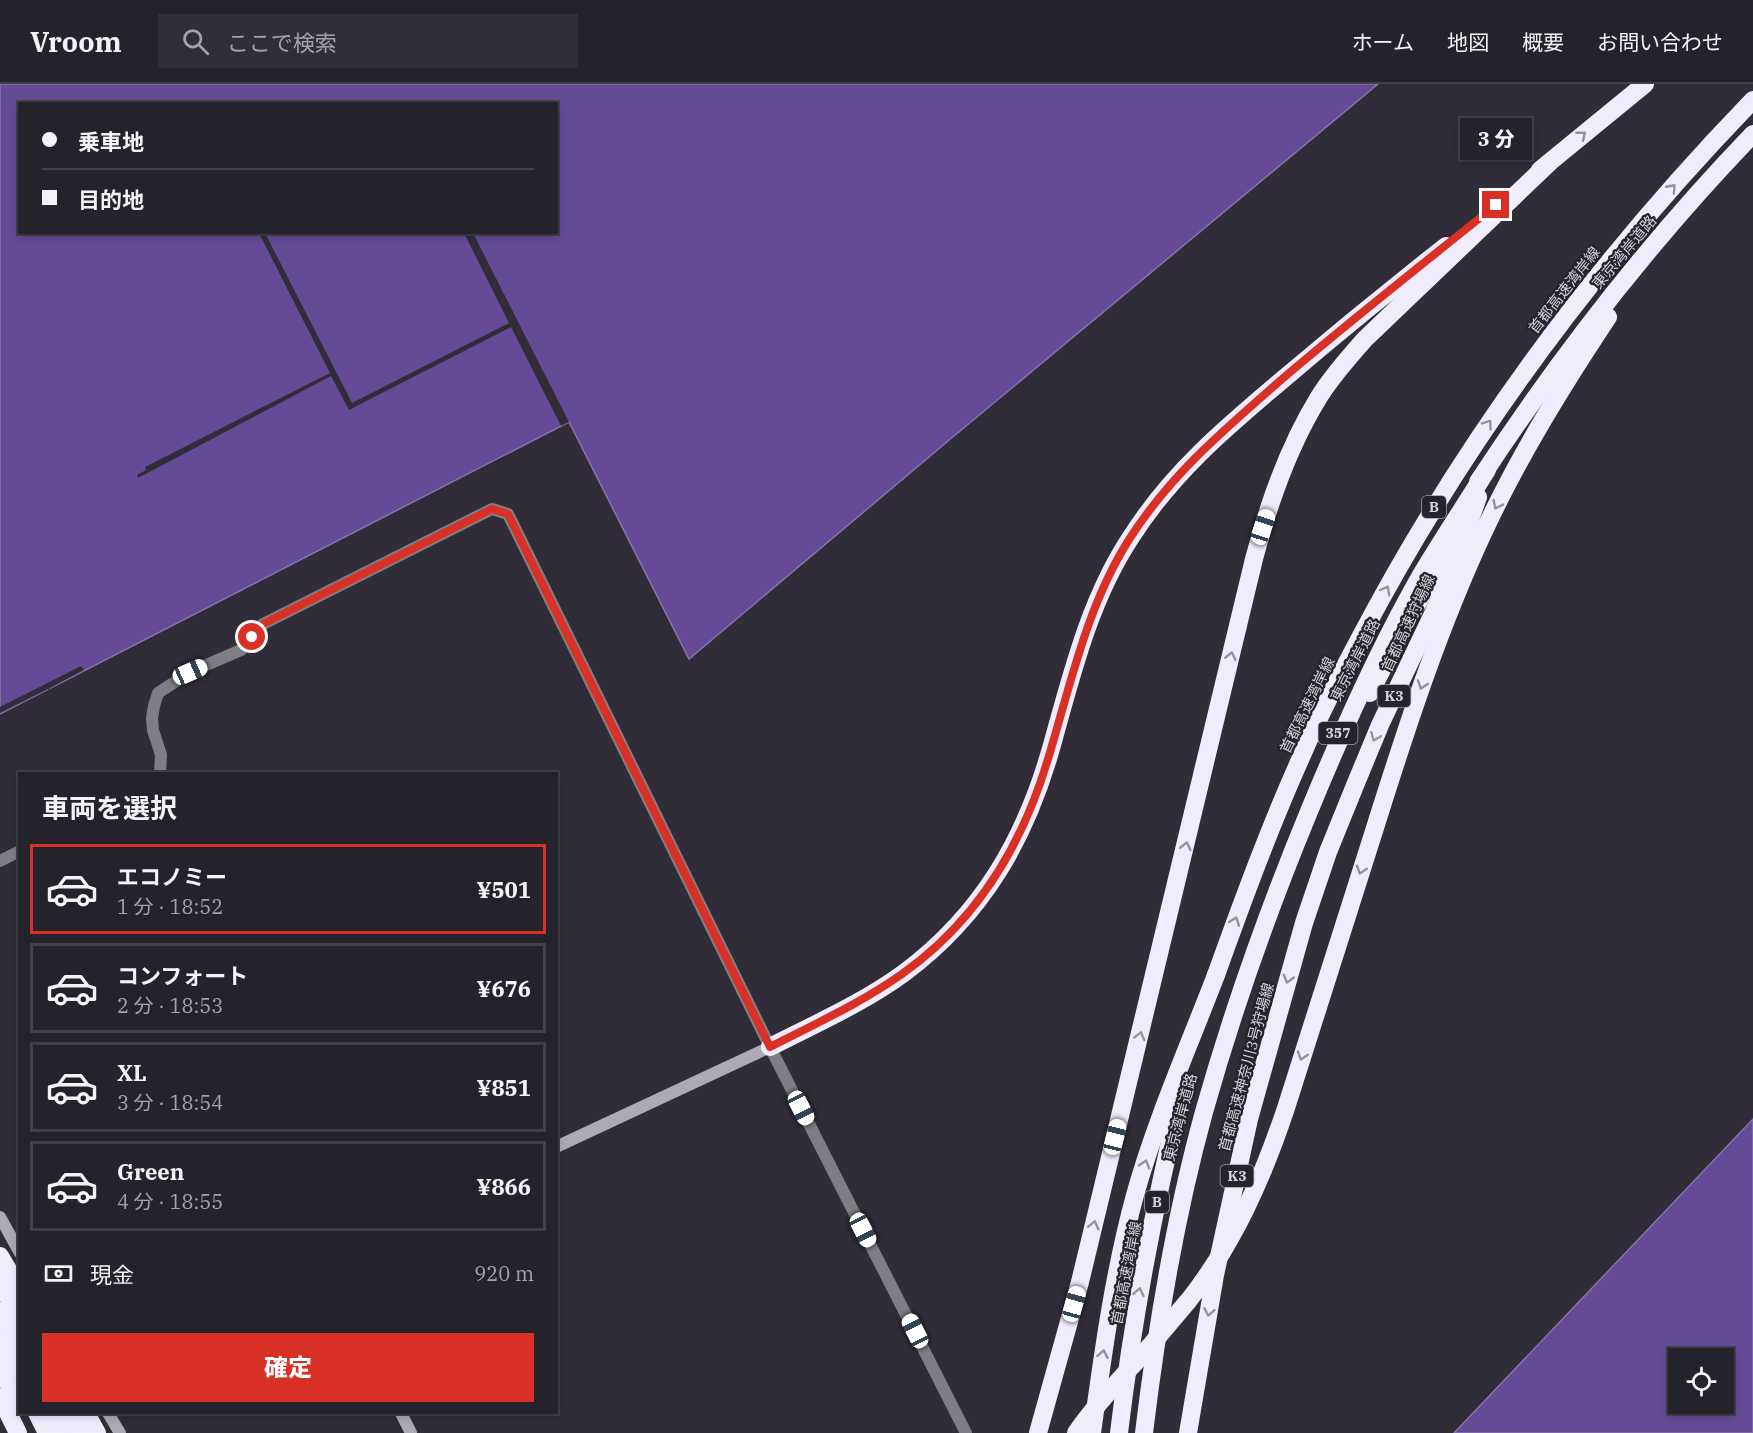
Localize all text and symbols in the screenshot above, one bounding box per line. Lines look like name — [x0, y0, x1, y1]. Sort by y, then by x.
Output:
search box — [158, 14, 578, 68]
text: Vroom — [30, 23, 122, 60]
icon: search — [179, 25, 212, 58]
text: ここで検索 — [227, 28, 337, 57]
text: ホーム — [1352, 28, 1414, 56]
text: 地図 — [1447, 28, 1489, 56]
text: 概要 — [1522, 28, 1564, 56]
text: お問い合わせ — [1597, 28, 1723, 56]
callout: 3 分 — [1460, 118, 1532, 160]
text: 3 分 — [1478, 125, 1514, 152]
text: 乗車地 — [78, 127, 144, 156]
one-way arrow — [1575, 132, 1586, 143]
one-way arrow — [1665, 184, 1676, 195]
text: 目的地 — [78, 185, 144, 214]
route end — [1482, 191, 1509, 218]
street label: 東京湾岸道路 — [1588, 211, 1660, 293]
street label: 首都高速湾岸線 — [1524, 243, 1604, 337]
one-way arrow — [1481, 420, 1492, 431]
road number: B — [1422, 496, 1446, 518]
one-way arrow — [1492, 499, 1504, 510]
car — [1249, 507, 1277, 547]
street label: 首都高速狩場線 — [1377, 571, 1439, 675]
one-way arrow — [1378, 586, 1390, 597]
street label: 東京湾岸道路 — [1326, 616, 1384, 704]
route start — [238, 623, 265, 650]
one-way arrow — [1223, 652, 1236, 662]
street label: 首都高速湾岸線 — [1275, 654, 1339, 756]
car — [170, 656, 210, 688]
one-way arrow — [1416, 679, 1429, 690]
road number: K3 — [1378, 685, 1410, 707]
road number: 357 — [1318, 722, 1358, 744]
one-way arrow — [1370, 730, 1382, 741]
text: 車両を選択 — [42, 790, 177, 825]
one-way arrow — [1178, 841, 1191, 851]
icon: car — [45, 862, 99, 916]
text: エコノミー — [117, 862, 227, 891]
one-way arrow — [1356, 864, 1368, 875]
text: ¥501 — [476, 875, 531, 904]
text: 1 分 · 18:52 — [117, 893, 223, 920]
one-way arrow — [1228, 916, 1241, 926]
icon: car — [45, 961, 99, 1015]
text: コンフォート — [117, 961, 248, 990]
one-way arrow — [1283, 973, 1295, 984]
text: ¥676 — [476, 974, 531, 1003]
street label: 首都高速神奈川3号狩場線 — [1214, 980, 1278, 1154]
text: 2 分 · 18:53 — [117, 992, 223, 1019]
one-way arrow — [1133, 1031, 1146, 1041]
one-way arrow — [1297, 1050, 1309, 1061]
text: XL — [117, 1058, 147, 1087]
icon: car — [45, 1060, 99, 1114]
street label: 東京湾岸道路 — [1159, 1071, 1201, 1163]
text: ¥851 — [476, 1073, 531, 1102]
car — [785, 1088, 817, 1128]
text: 3 分 · 18:54 — [117, 1089, 223, 1116]
car — [1102, 1117, 1128, 1157]
text: Green — [117, 1157, 184, 1186]
icon: car — [45, 1159, 99, 1213]
one-way arrow — [1138, 1159, 1150, 1170]
road number: K3 — [1220, 1165, 1254, 1187]
text: ¥866 — [476, 1172, 531, 1201]
text: 4 分 · 18:55 — [117, 1188, 223, 1215]
road number: B — [1145, 1191, 1169, 1213]
car — [847, 1210, 879, 1250]
one-way arrow — [1086, 1220, 1099, 1230]
street label: 首都高速湾岸線 — [1107, 1220, 1145, 1326]
icon: cash — [42, 1257, 75, 1290]
text: 現金 — [90, 1260, 134, 1289]
text: 920 m — [474, 1260, 534, 1287]
car — [1060, 1284, 1088, 1324]
one-way arrow — [1132, 1287, 1145, 1297]
one-way arrow — [1203, 1306, 1216, 1316]
car — [899, 1311, 931, 1351]
button: 確定 — [42, 1333, 534, 1402]
map controls — [1668, 1348, 1734, 1414]
button: locate — [1668, 1348, 1734, 1414]
one-way arrow — [1097, 1350, 1109, 1359]

